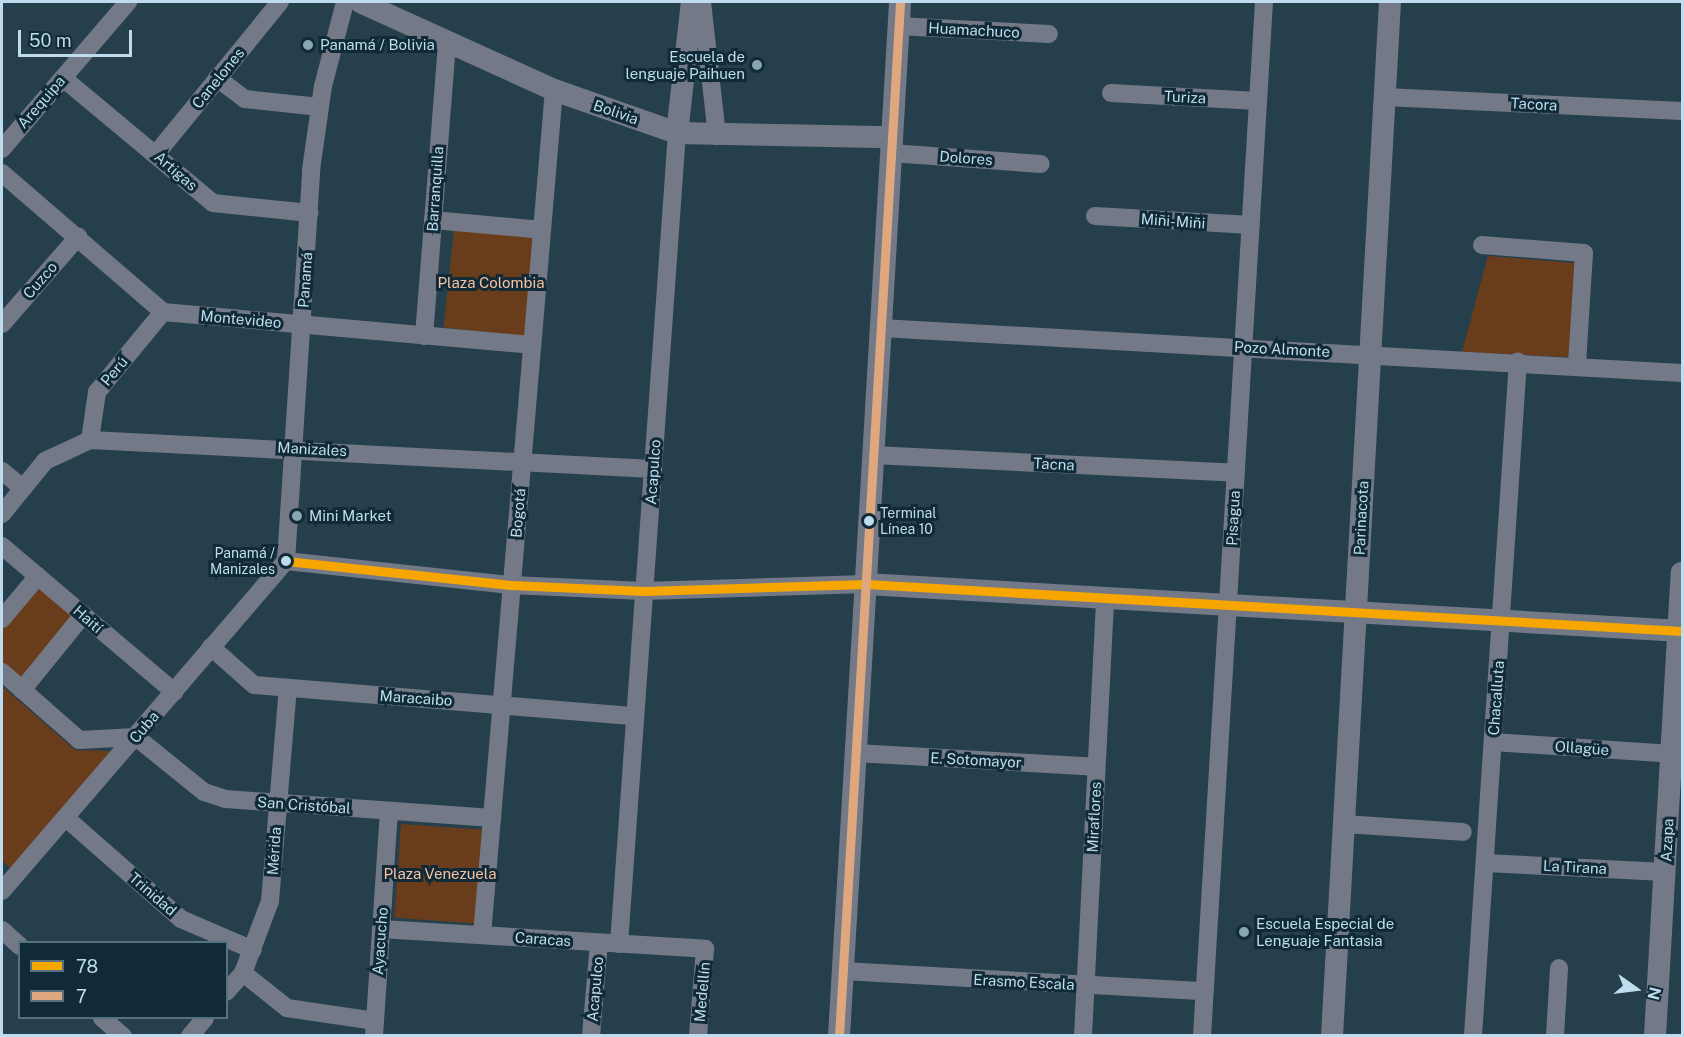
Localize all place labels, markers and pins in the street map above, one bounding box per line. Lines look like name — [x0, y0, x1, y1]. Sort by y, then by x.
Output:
place label: Panamá / Bolivia — [320, 36, 435, 54]
marker: Panamá / Bolivia — [301, 38, 315, 52]
place label: Escuela de lenguaje Paihuen — [625, 47, 745, 82]
marker: Escuela de lenguaje Paihuen — [750, 58, 764, 72]
place label: Terminal Línea 10 — [880, 505, 936, 538]
place label: Mini Market — [309, 507, 392, 525]
marker: Mini Market — [290, 509, 304, 523]
marker: Terminal Línea 10 — [863, 515, 875, 527]
place label: Panamá / Manizales — [210, 545, 275, 578]
marker: Panamá / Manizales — [280, 555, 292, 567]
place label: Escuela Especial de Lenguaje Fantasia — [1256, 914, 1394, 949]
marker: Escuela Especial de Lenguaje Fantasia — [1237, 925, 1251, 939]

